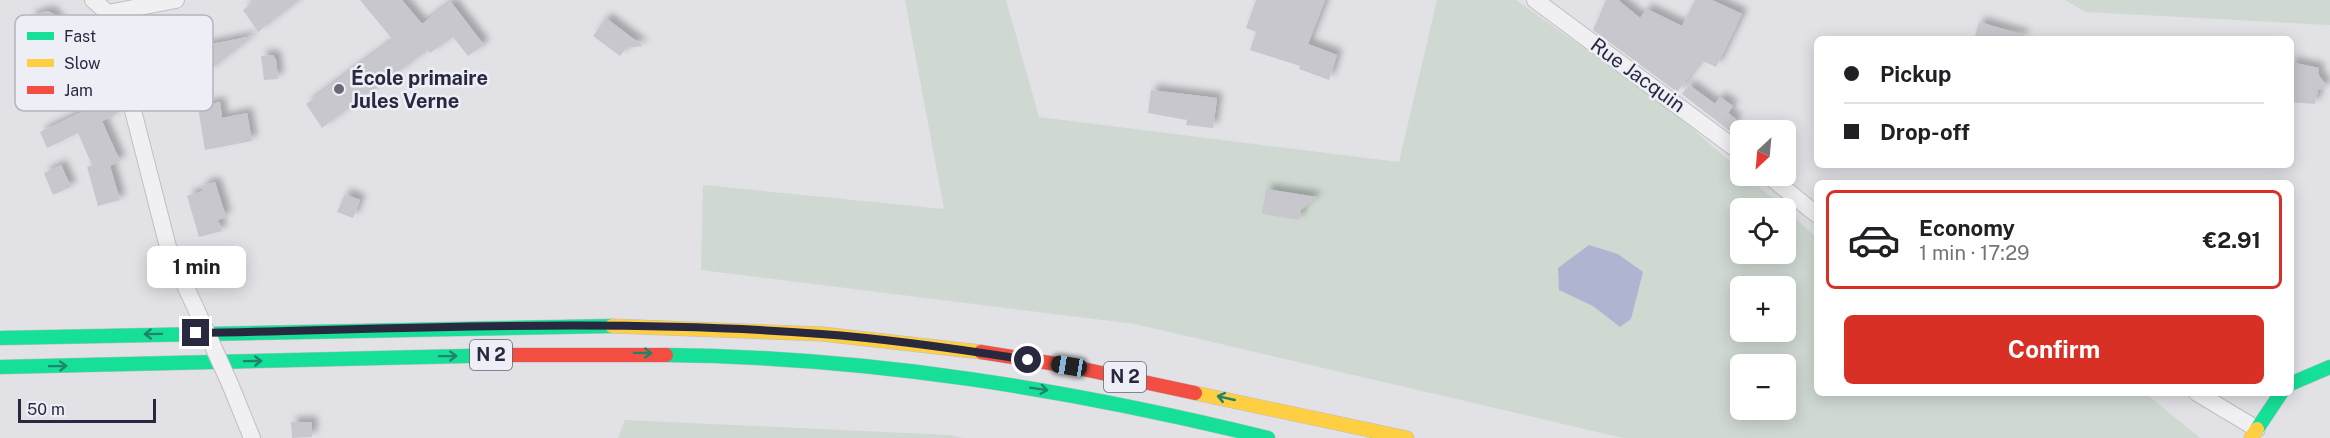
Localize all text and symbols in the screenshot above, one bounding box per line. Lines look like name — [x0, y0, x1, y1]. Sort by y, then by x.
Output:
legend — [15, 15, 213, 111]
text: Fast — [64, 27, 96, 46]
street label: Rue Jacquin — [1586, 33, 1690, 117]
text: Slow — [64, 54, 101, 73]
text: Pickup — [1880, 61, 1951, 87]
place label: École primaire Jules Verne — [351, 65, 488, 113]
text: Jam — [64, 81, 93, 100]
marker: École primaire Jules Verne — [332, 82, 346, 96]
text: Drop-off — [1880, 119, 1970, 145]
north arrow — [1730, 120, 1796, 186]
map controls — [1730, 120, 1796, 420]
button: locate — [1730, 198, 1796, 264]
icon: car — [1847, 213, 1901, 267]
text: Economy — [1919, 215, 2015, 241]
text: €2.91 — [2203, 227, 2261, 253]
text: 1 min · 17:29 — [1919, 241, 2030, 265]
callout: 1 min — [146, 246, 246, 288]
text: 1 min — [172, 255, 221, 279]
button: + — [1730, 276, 1796, 342]
button: Confirm — [1844, 315, 2264, 384]
route end — [182, 319, 209, 346]
one-way arrow — [143, 329, 163, 340]
road number: N 2 — [470, 340, 512, 370]
route start — [1014, 346, 1041, 373]
one-way arrow — [633, 348, 653, 359]
one-way arrow — [438, 350, 458, 362]
car — [1050, 354, 1088, 378]
button: − — [1730, 354, 1796, 420]
one-way arrow — [243, 355, 263, 367]
one-way arrow — [48, 360, 68, 371]
road number: N 2 — [1104, 362, 1146, 392]
one-way arrow — [1029, 384, 1049, 395]
one-way arrow — [1217, 392, 1236, 404]
scale bar — [18, 396, 156, 424]
text: 50 m — [27, 400, 65, 419]

